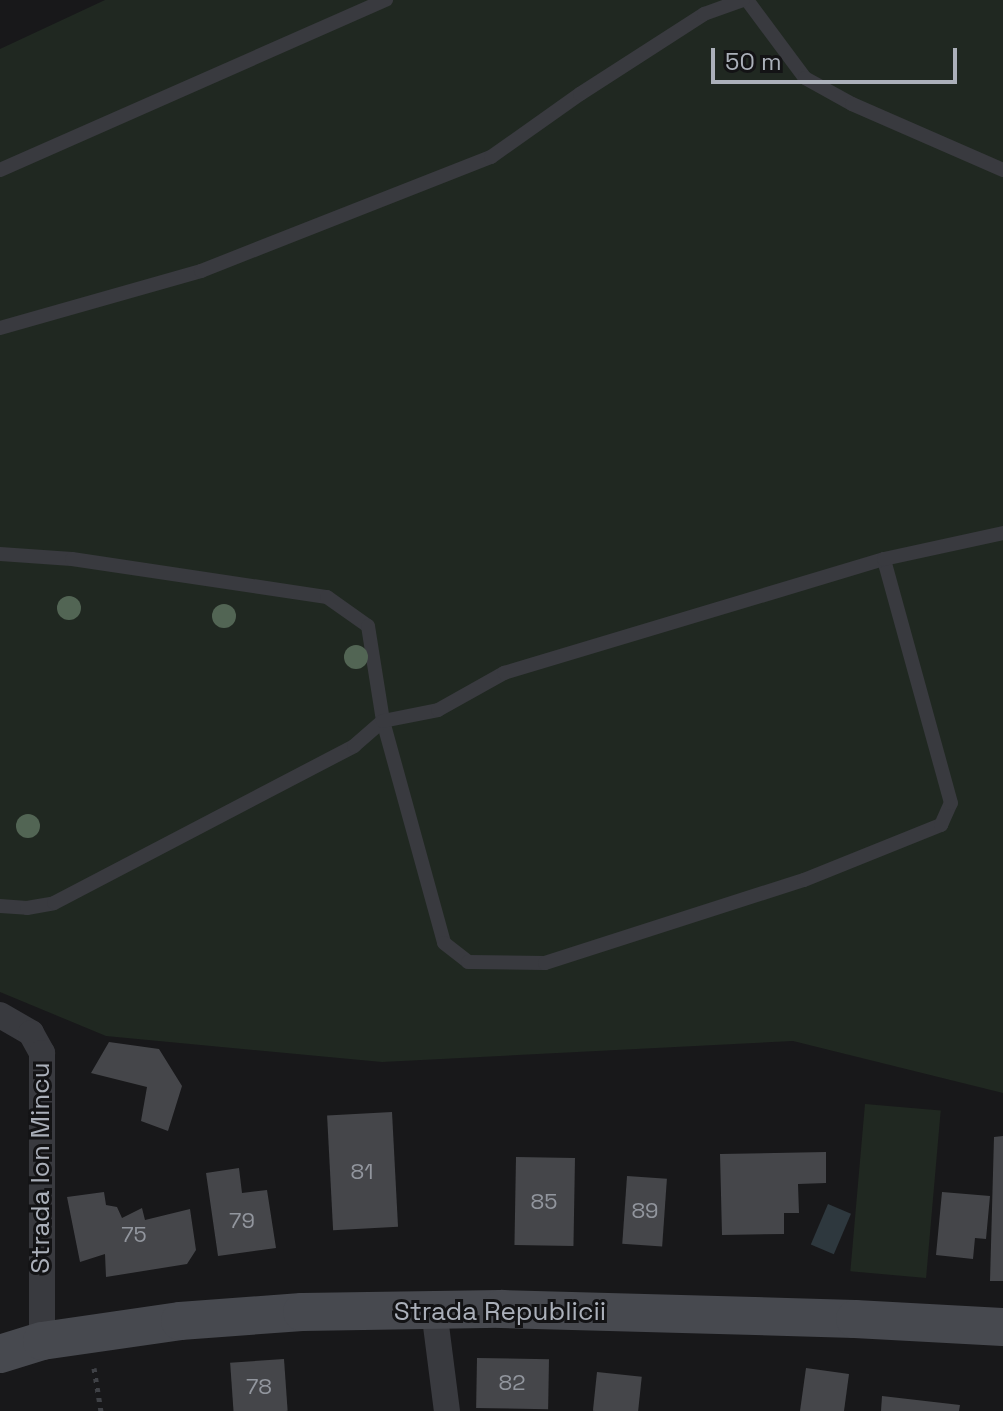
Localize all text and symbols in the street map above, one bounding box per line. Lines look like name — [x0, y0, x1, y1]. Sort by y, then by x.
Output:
scale bar — [715, 32, 961, 82]
text: 50 m — [725, 46, 782, 77]
street label: Strada Ion Mincu — [25, 1062, 57, 1274]
house number: 81 — [351, 1159, 373, 1185]
house number: 85 — [531, 1189, 557, 1215]
house number: 89 — [631, 1198, 659, 1224]
house number: 79 — [229, 1208, 255, 1234]
house number: 75 — [121, 1222, 147, 1248]
street label: Strada Republicii — [394, 1296, 606, 1328]
house number: 82 — [499, 1370, 525, 1396]
house number: 78 — [246, 1374, 272, 1400]

